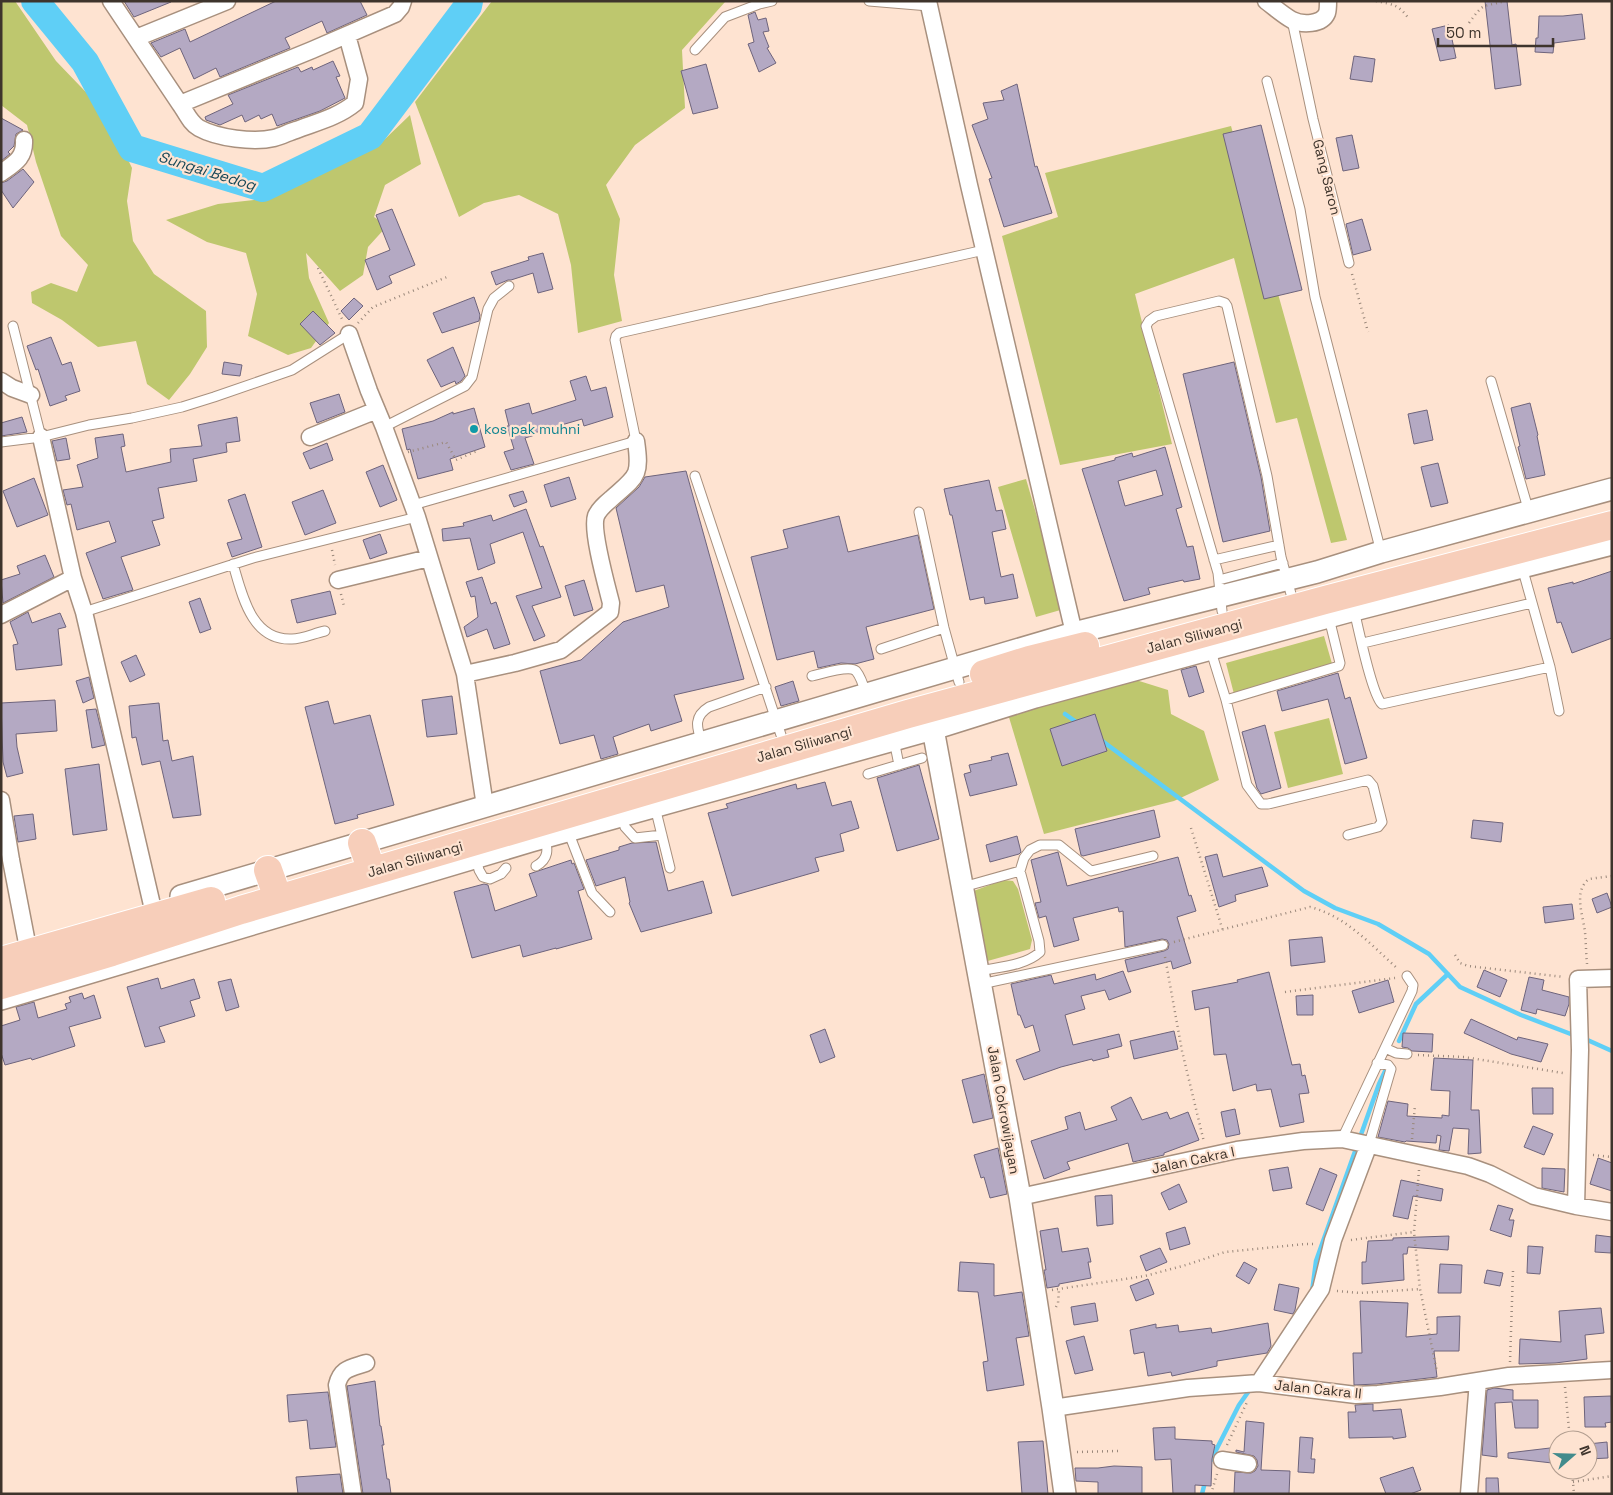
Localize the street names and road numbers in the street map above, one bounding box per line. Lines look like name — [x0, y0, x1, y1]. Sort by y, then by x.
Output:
street label: Gang Saron — [1309, 137, 1345, 217]
street label: Jalan Siliwangi — [1144, 615, 1244, 657]
street label: Jalan Siliwangi — [754, 722, 854, 766]
street label: Jalan Siliwangi — [365, 837, 465, 881]
street label: Jalan Cokrowijayan — [984, 1045, 1024, 1175]
street label: Jalan Cakra I — [1150, 1142, 1236, 1178]
street label: Jalan Cakra II — [1273, 1375, 1363, 1403]

